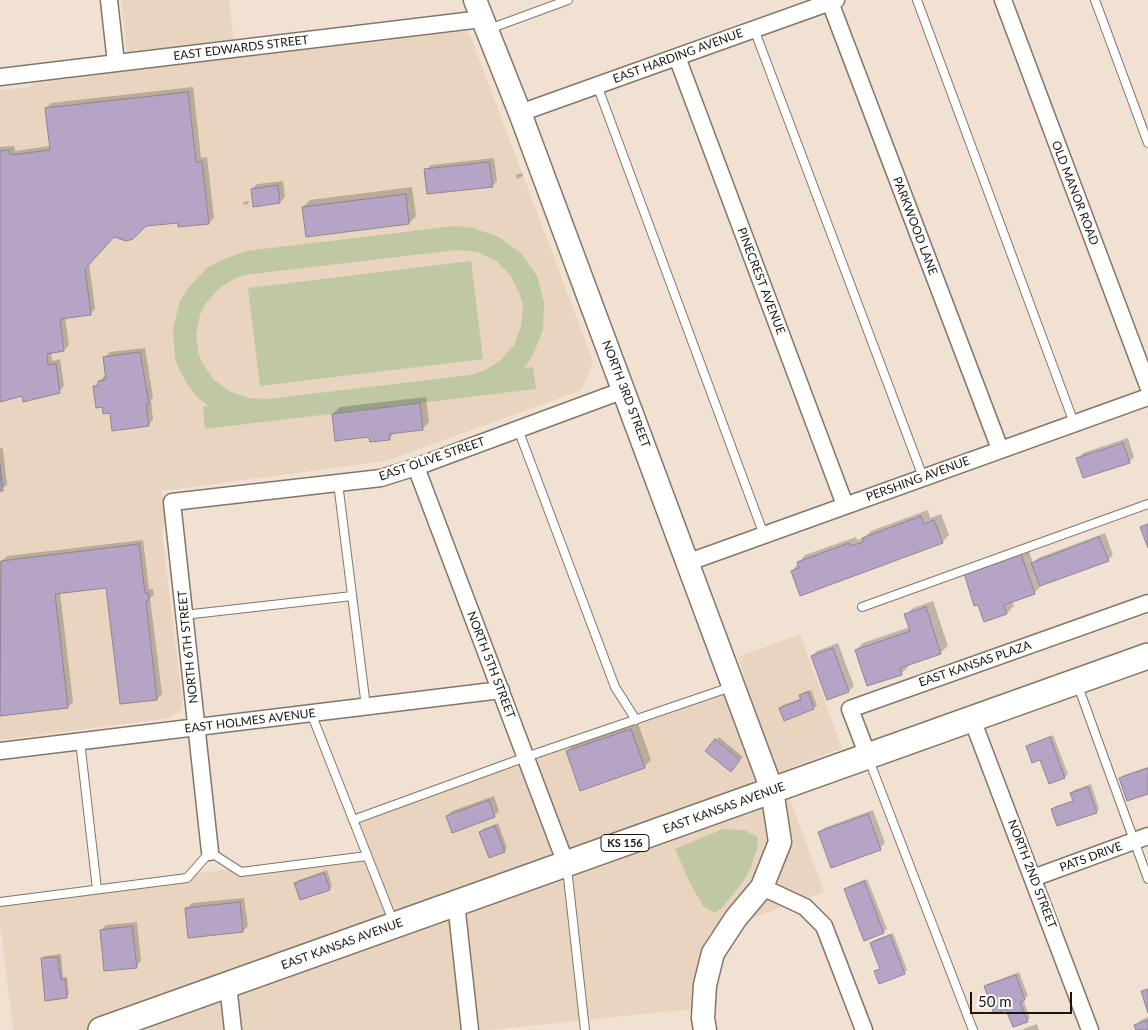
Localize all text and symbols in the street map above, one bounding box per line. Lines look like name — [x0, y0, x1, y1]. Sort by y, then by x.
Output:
street label: EAST HARDING AVENUE — [611, 26, 745, 86]
street label: EAST EDWARDS STREET — [173, 33, 309, 63]
street label: OLD MANOR ROAD — [1048, 139, 1102, 247]
street label: PARKWOOD LANE — [890, 175, 940, 277]
street label: PINECREST AVENUE — [734, 226, 788, 336]
street label: NORTH 3RD STREET — [599, 338, 653, 450]
street label: EAST OLIVE STREET — [377, 434, 487, 484]
street label: PERSHING AVENUE — [864, 454, 972, 504]
street label: NORTH 6TH STREET — [175, 590, 201, 704]
street label: NORTH 5TH STREET — [464, 609, 518, 721]
street label: EAST KANSAS PLAZA — [917, 638, 1033, 690]
street label: EAST HOLMES AVENUE — [184, 706, 316, 736]
street label: EAST KANSAS AVENUE — [661, 779, 787, 837]
street label: NORTH 2ND STREET — [1005, 817, 1059, 931]
road number: KS 156 — [601, 834, 649, 851]
street label: PATS DRIVE — [1058, 839, 1124, 875]
street label: EAST KANSAS AVENUE — [279, 915, 405, 973]
scale bar — [973, 982, 1076, 1014]
text: 50 m — [978, 992, 1012, 1010]

